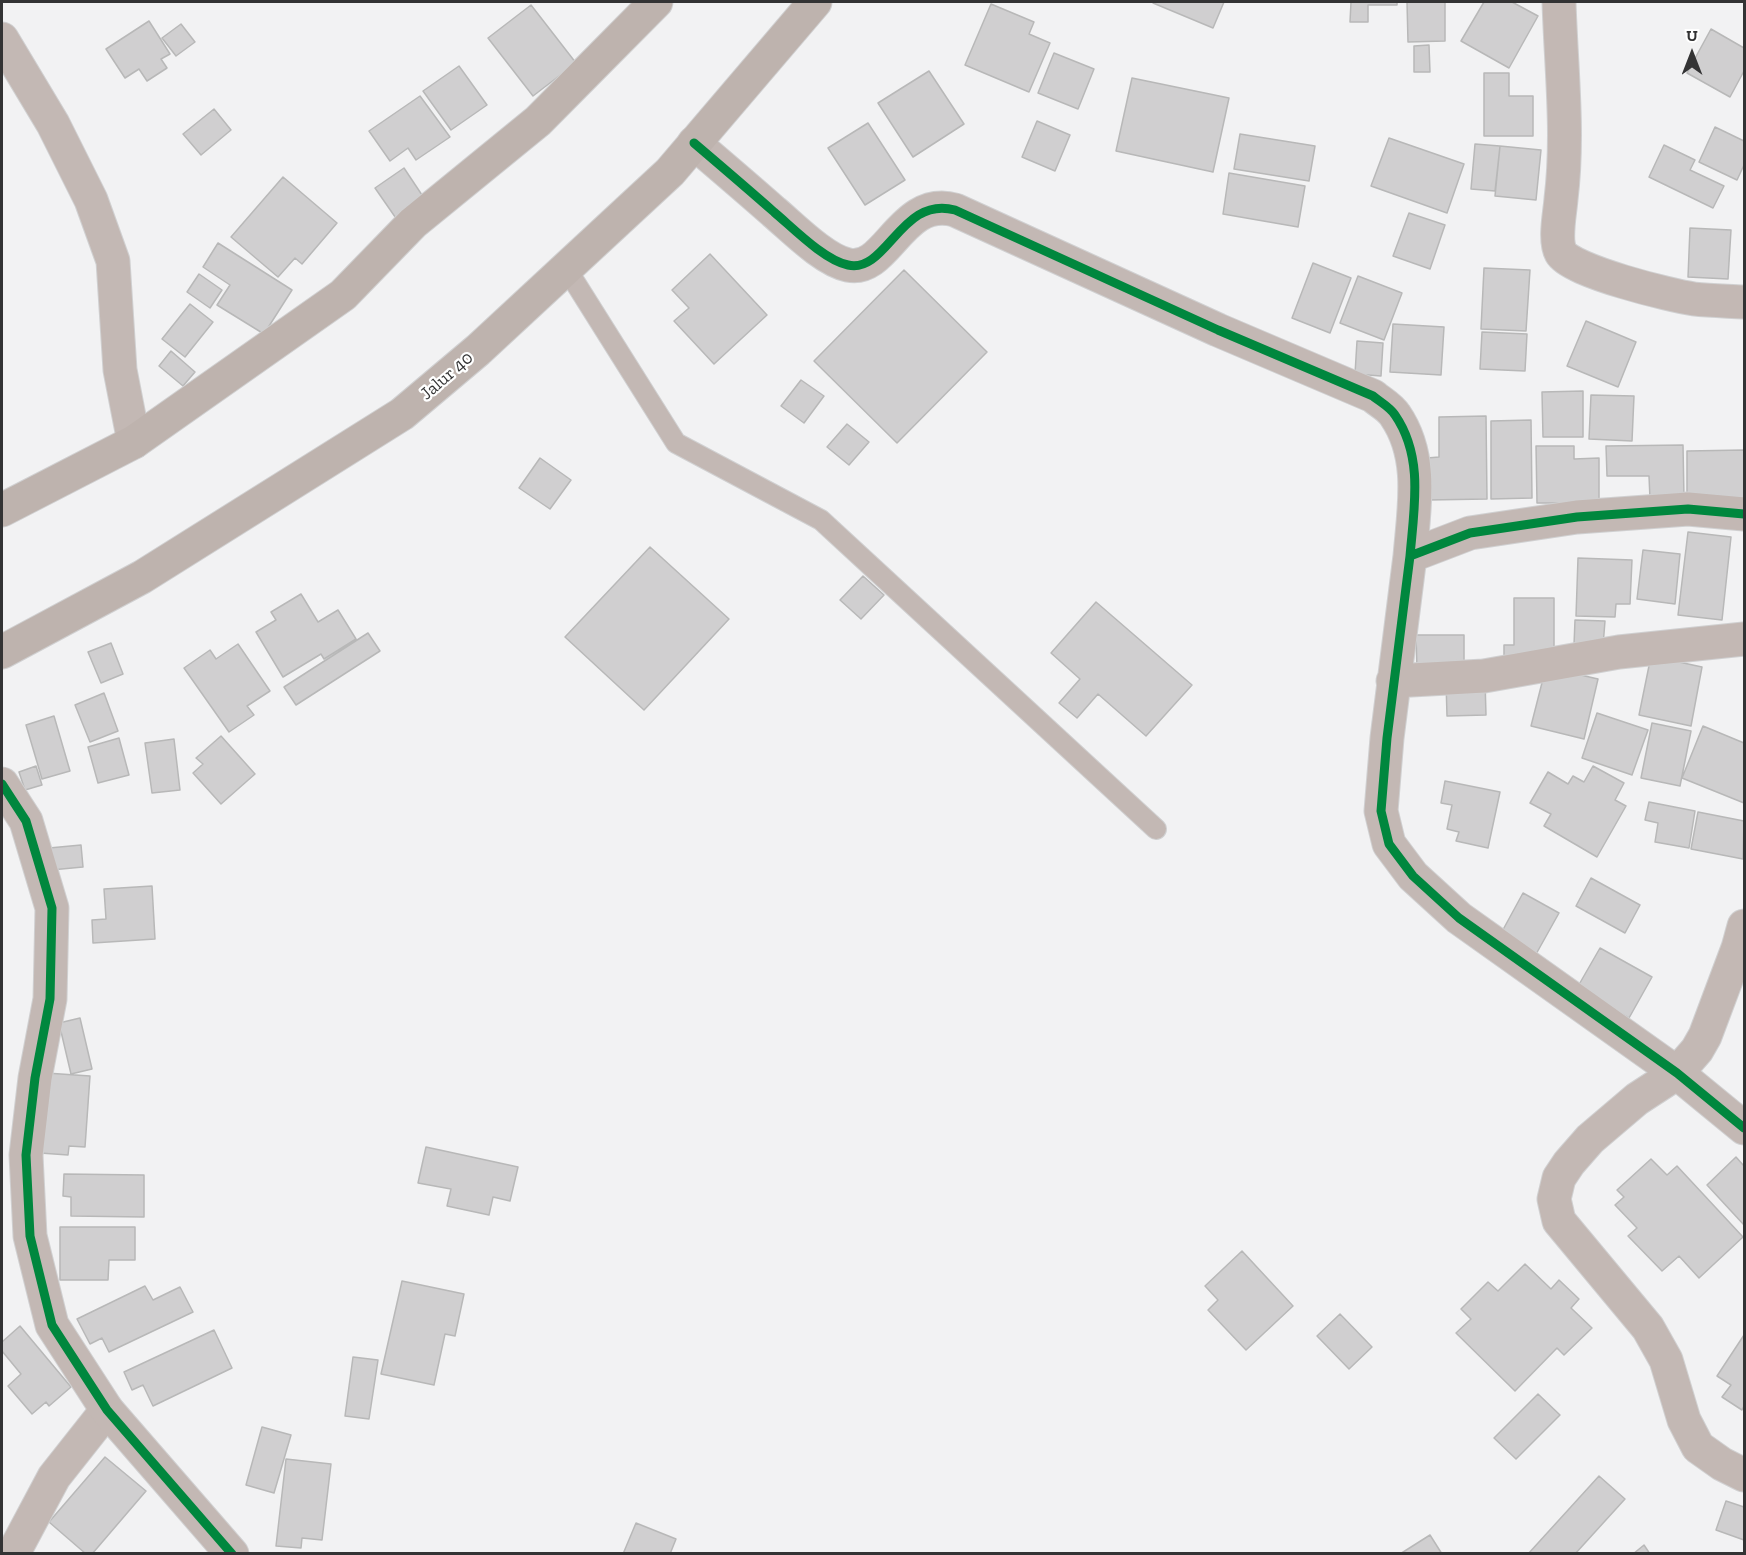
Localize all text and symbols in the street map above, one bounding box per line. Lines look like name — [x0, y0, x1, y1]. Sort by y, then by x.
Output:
north arrow — [1662, 24, 1722, 84]
text: U — [1686, 26, 1698, 45]
street label: Jalur 40 — [416, 347, 478, 405]

